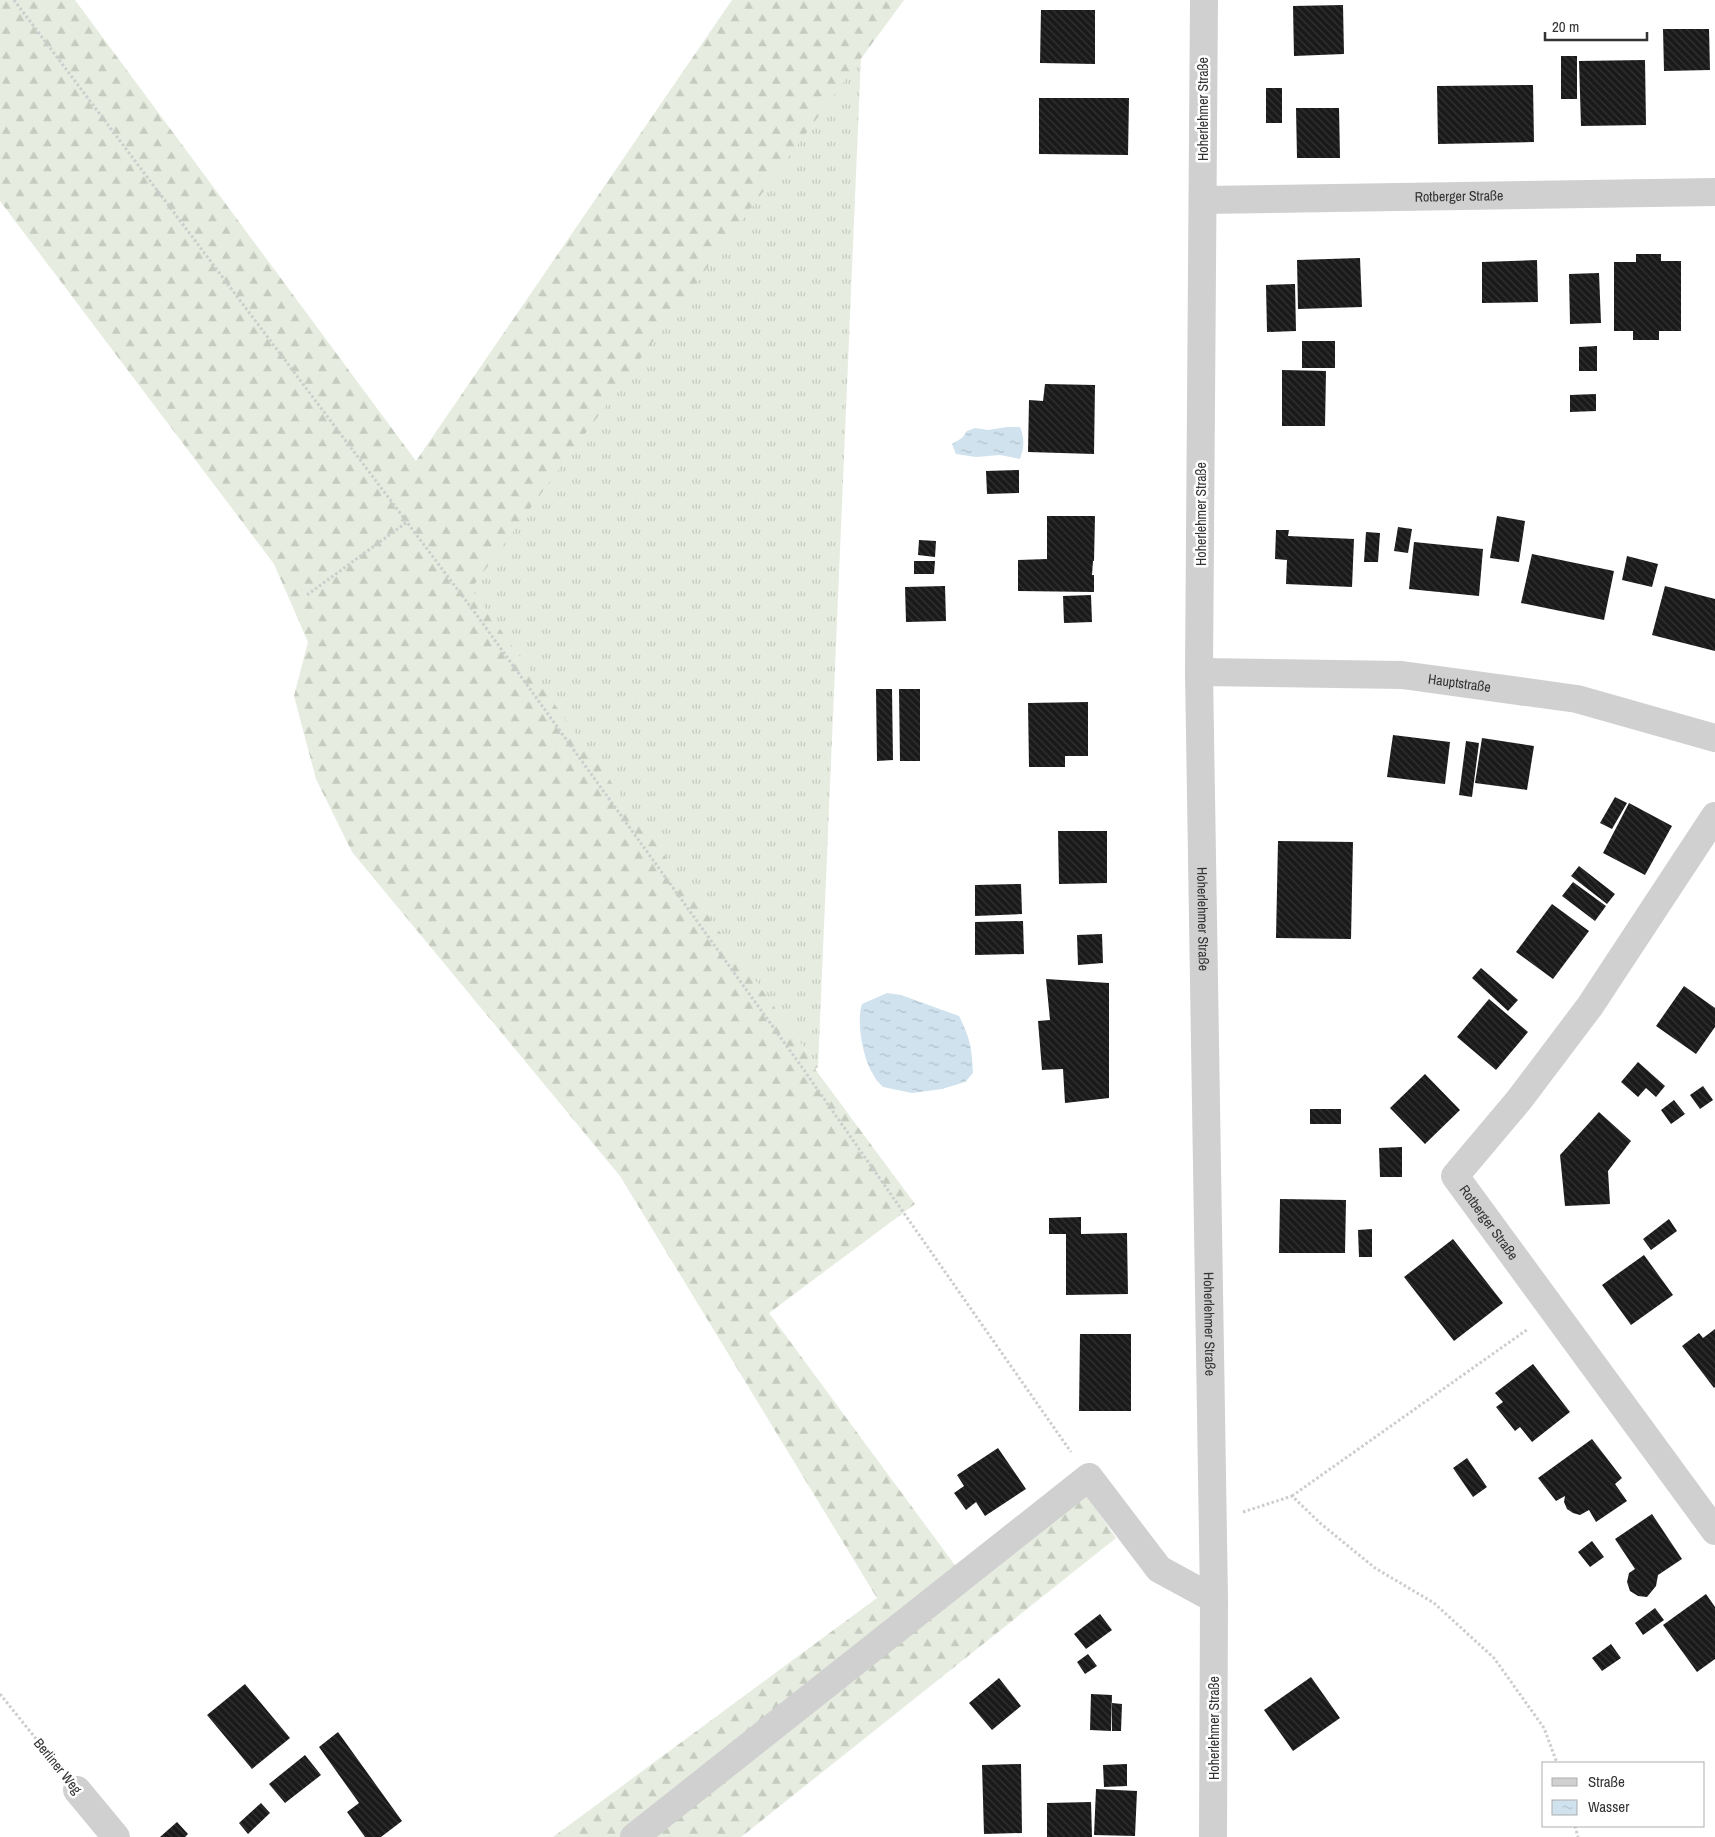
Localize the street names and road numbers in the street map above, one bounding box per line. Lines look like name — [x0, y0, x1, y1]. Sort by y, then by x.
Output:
street label: Hoherlehmer Straße — [1194, 57, 1212, 161]
street label: Rotberger Straße — [1414, 186, 1504, 206]
street label: Hoherlehmer Straße — [1192, 462, 1210, 566]
street label: Hauptstraße — [1427, 670, 1492, 696]
street label: Hoherlehmer Straße — [1193, 867, 1213, 971]
street label: Rotberger Straße — [1455, 1181, 1522, 1263]
street label: Hoherlehmer Straße — [1200, 1272, 1219, 1376]
street label: Hoherlehmer Straße — [1205, 1676, 1223, 1780]
street label: Berliner Weg — [30, 1734, 86, 1798]

